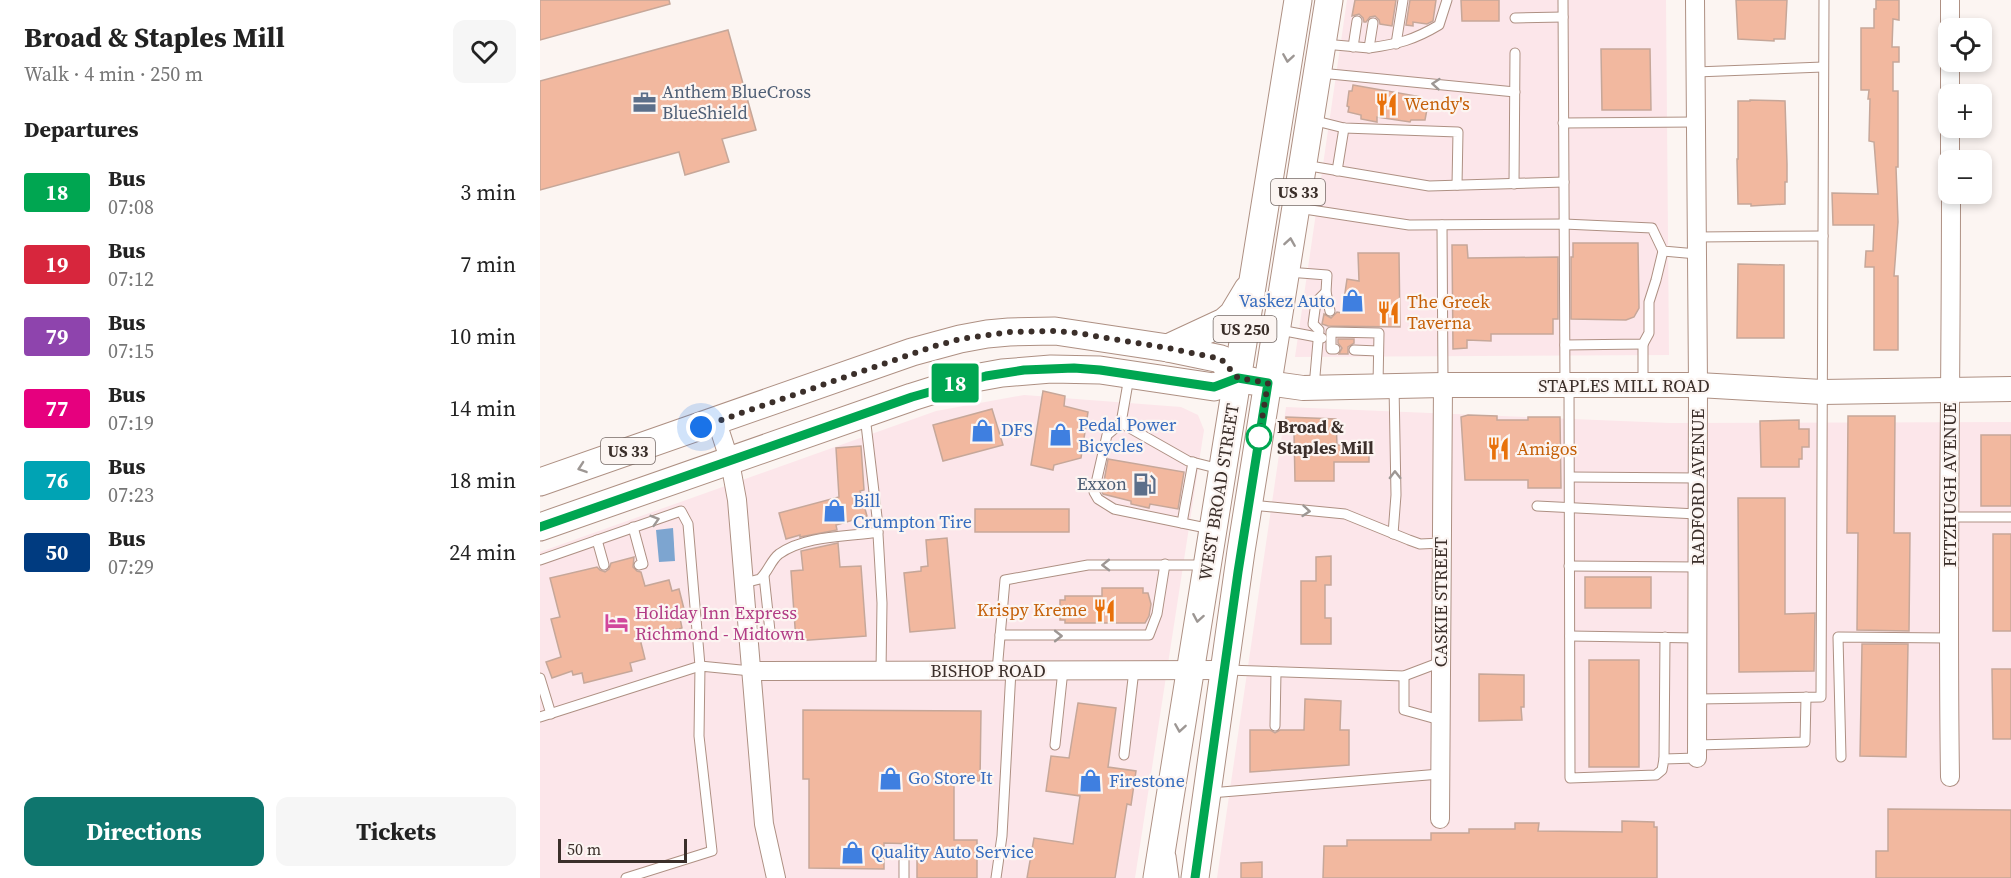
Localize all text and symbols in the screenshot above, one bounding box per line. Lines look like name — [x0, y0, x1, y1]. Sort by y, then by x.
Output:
text: Broad & Staples Mill — [24, 18, 285, 56]
map controls — [1938, 18, 1992, 204]
button: locate — [1938, 18, 1992, 72]
button: heart — [453, 20, 516, 83]
one-way arrow — [1283, 53, 1295, 62]
text: Walk · 4 min · 250 m — [24, 60, 203, 88]
one-way arrow — [1431, 78, 1440, 91]
place label: Anthem BlueCross BlueShield — [662, 79, 811, 125]
button: + — [1938, 84, 1992, 138]
office icon: Anthem BlueCross BlueShield — [631, 89, 657, 115]
restaurant icon: Wendy's — [1373, 91, 1399, 117]
place label: Wendy's — [1404, 91, 1470, 116]
text: Departures — [24, 114, 138, 144]
button: − — [1938, 150, 1992, 204]
text: Bus — [108, 163, 145, 193]
text: 3 min — [460, 177, 516, 207]
text: 18 — [46, 178, 68, 207]
road number: US 33 — [1271, 179, 1325, 205]
text: 07:08 — [108, 193, 154, 221]
text: Bus — [108, 235, 145, 265]
one-way arrow — [1283, 238, 1296, 248]
text: 7 min — [460, 249, 516, 279]
text: 19 — [46, 250, 68, 279]
text: 07:12 — [108, 265, 154, 293]
place label: Vaskez Auto — [1239, 288, 1335, 313]
shop icon: Vaskez Auto — [1340, 288, 1366, 314]
place label: The Greek Taverna — [1407, 289, 1490, 335]
restaurant icon: The Greek Taverna — [1376, 299, 1402, 325]
text: Bus — [108, 307, 145, 337]
road number: US 250 — [1214, 316, 1276, 342]
text: 10 min — [449, 321, 516, 351]
text: 79 — [46, 322, 68, 351]
text: 07:15 — [108, 337, 154, 365]
line badge: 18 — [928, 364, 982, 403]
text: 18 — [944, 369, 966, 398]
street label: STAPLES MILL ROAD — [1538, 373, 1710, 398]
text: Bus — [108, 379, 145, 409]
text: 14 min — [449, 393, 516, 423]
text: 77 — [46, 394, 68, 423]
street label: WEST BROAD STREET — [1192, 401, 1245, 582]
street label: FITZHUGH AVENUE — [1937, 403, 1962, 567]
text: 07:19 — [108, 409, 154, 437]
street label: RADFORD AVENUE — [1685, 409, 1710, 565]
your location — [686, 412, 716, 442]
place label: Pedal Power Bicycles — [1078, 412, 1177, 458]
place label: Broad & Staples Mill — [1277, 414, 1374, 460]
shop icon: DFS — [970, 417, 996, 443]
place label: DFS — [1001, 417, 1033, 442]
shop icon: Pedal Power Bicycles — [1047, 422, 1073, 448]
marker: Broad & Staples Mill — [1246, 424, 1272, 450]
restaurant icon: Amigos — [1486, 436, 1512, 462]
place label: Amigos — [1517, 436, 1578, 461]
road number: US 33 — [601, 438, 655, 464]
text: Bus — [108, 451, 145, 481]
one-way arrow — [577, 460, 588, 473]
text: 18 min — [449, 465, 516, 495]
text: 76 — [46, 466, 68, 495]
place label: Exxon — [1077, 471, 1127, 496]
fuel station icon: Exxon — [1132, 471, 1158, 497]
one-way arrow — [1389, 471, 1402, 480]
text: 07:23 — [108, 481, 154, 509]
place label: Bill Crumpton Tire — [853, 488, 972, 534]
shop icon: Bill Crumpton Tire — [822, 498, 848, 524]
one-way arrow — [1302, 504, 1311, 517]
one-way arrow — [649, 514, 660, 527]
text: Bus — [108, 523, 145, 553]
text: 24 min — [449, 537, 516, 567]
street label: CASKIE STREET — [1428, 537, 1453, 667]
text: 50 — [46, 538, 68, 567]
text: 07:29 — [108, 553, 154, 581]
one-way arrow — [1102, 559, 1111, 571]
place label: Krispy Kreme — [977, 597, 1087, 622]
restaurant icon: Krispy Kreme — [1092, 597, 1118, 623]
place label: Holiday Inn Express Richmond - Midtown — [635, 600, 805, 646]
hotel icon: Holiday Inn Express Richmond - Midtown — [604, 610, 630, 636]
one-way arrow — [1192, 612, 1205, 622]
one-way arrow — [1054, 630, 1063, 642]
street label: BISHOP ROAD — [930, 658, 1046, 683]
one-way arrow — [1174, 723, 1187, 733]
shop icon: Go Store It — [877, 765, 903, 791]
place label: Go Store It — [908, 765, 992, 790]
shop icon: Firestone — [1078, 768, 1104, 794]
place label: Firestone — [1109, 768, 1185, 793]
button: Directions — [24, 797, 264, 866]
button: Tickets — [276, 797, 516, 866]
scale bar — [558, 836, 687, 864]
text: 50 m — [567, 838, 601, 860]
shop icon: Quality Auto Service — [840, 839, 866, 865]
place label: Quality Auto Service — [871, 839, 1034, 864]

